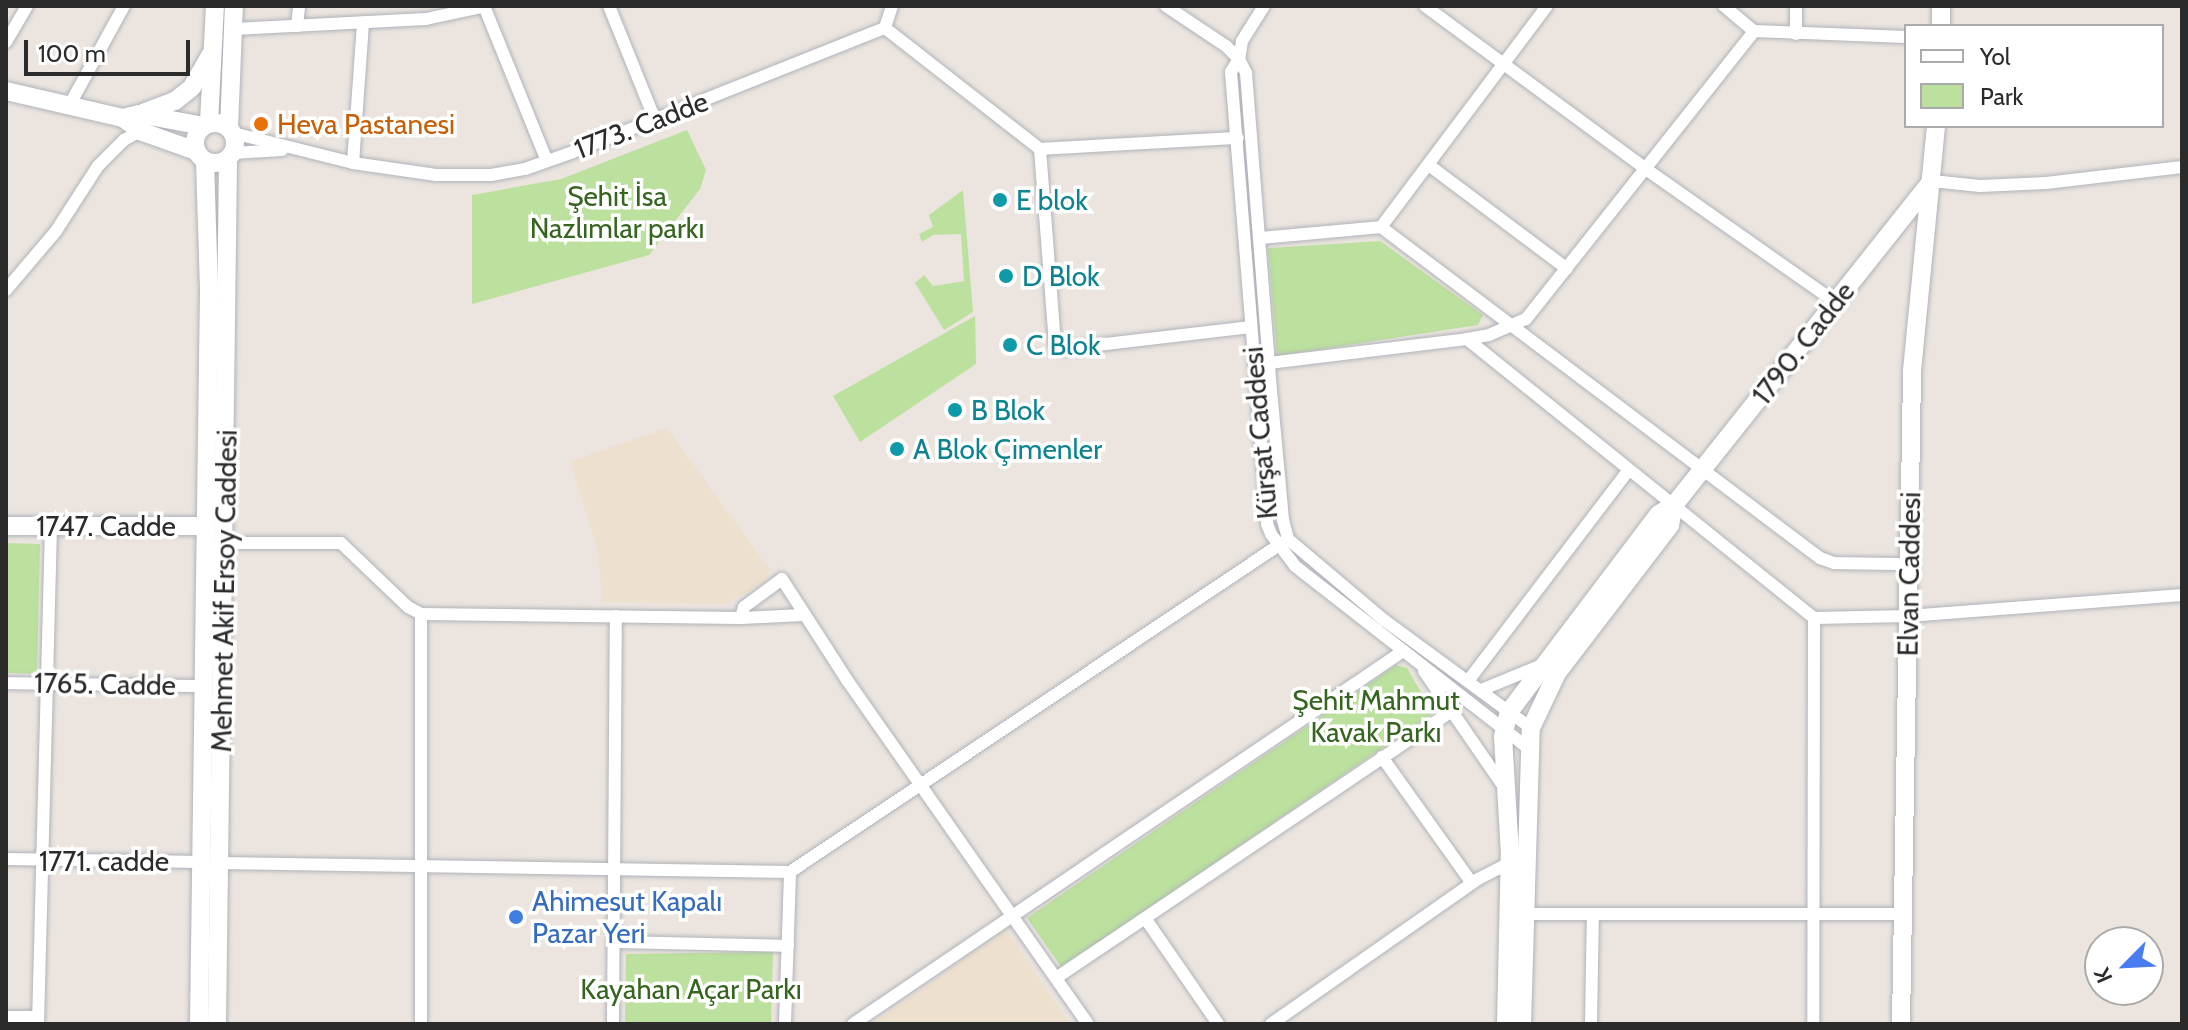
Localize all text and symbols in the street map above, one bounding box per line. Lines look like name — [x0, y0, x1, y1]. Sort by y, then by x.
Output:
scale bar — [28, 24, 194, 74]
legend — [1904, 24, 2164, 128]
text: 100 m — [38, 39, 106, 68]
text: Yol — [1980, 42, 2010, 71]
text: Park — [1980, 82, 2023, 111]
street label: 1773. Cadde — [569, 84, 713, 166]
place label: Heva Pastanesi — [277, 107, 455, 141]
marker: Heva Pastanesi — [252, 115, 270, 133]
park label: Şehit İsa Nazlımlar parkı — [530, 179, 704, 245]
place label: E blok — [1016, 183, 1088, 217]
marker: E blok — [991, 191, 1009, 209]
place label: D Blok — [1022, 259, 1100, 293]
marker: D Blok — [997, 267, 1015, 285]
street label: 1790. Cadde — [1745, 275, 1861, 411]
place label: C Blok — [1026, 328, 1101, 362]
marker: C Blok — [1001, 336, 1019, 354]
street label: Kürşat Caddesi — [1236, 345, 1284, 521]
place label: B Blok — [971, 393, 1045, 427]
marker: B Blok — [946, 401, 964, 419]
street label: Mehmet Akif Ersoy Caddesi — [204, 429, 244, 753]
place label: A Blok Çimenler — [913, 432, 1102, 466]
marker: A Blok Çimenler — [888, 440, 906, 458]
street label: Elvan Caddesi — [1891, 491, 1927, 657]
street label: 1747. Cadde — [36, 509, 176, 543]
street label: 1765. Cadde — [34, 666, 176, 702]
park label: Şehit Mahmut Kavak Parkı — [1292, 683, 1460, 749]
street label: 1771. cadde — [39, 844, 169, 878]
place label: Ahimesut Kapalı Pazar Yeri — [532, 884, 722, 950]
marker: Ahimesut Kapalı Pazar Yeri — [507, 908, 525, 926]
north arrow — [2084, 926, 2164, 1006]
text: K — [2088, 963, 2119, 987]
park label: Kayahan Açar Parkı — [580, 972, 802, 1006]

